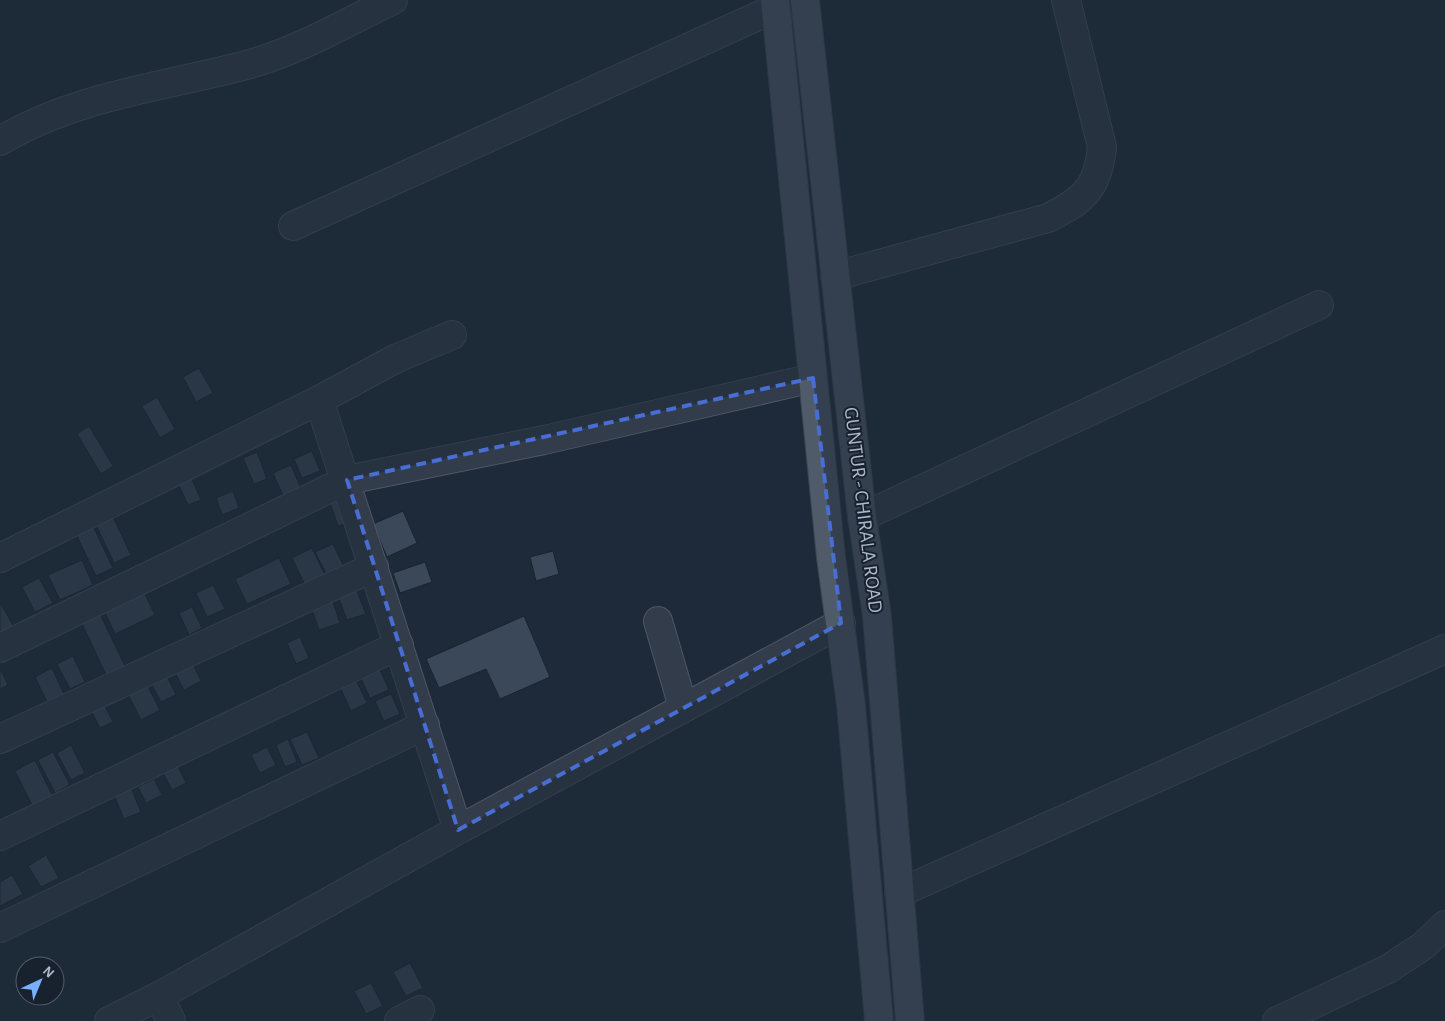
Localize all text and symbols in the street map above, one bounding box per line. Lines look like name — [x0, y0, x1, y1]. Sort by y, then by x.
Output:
street label: GUNTUR - CHIRALA ROAD — [840, 406, 886, 614]
north arrow — [15, 956, 65, 1006]
text: N — [40, 964, 57, 981]

